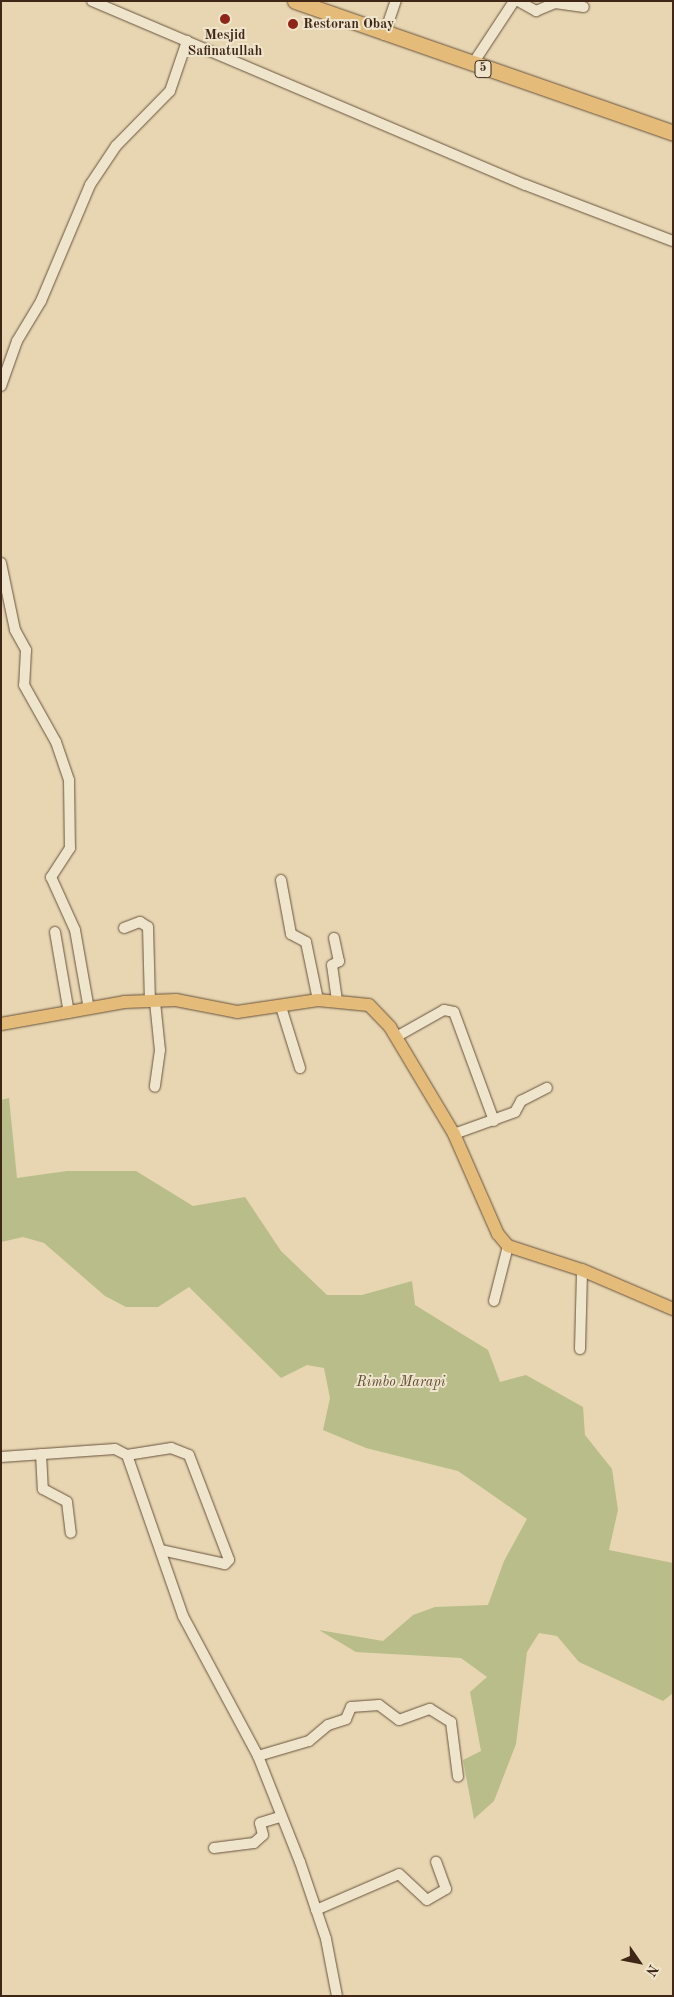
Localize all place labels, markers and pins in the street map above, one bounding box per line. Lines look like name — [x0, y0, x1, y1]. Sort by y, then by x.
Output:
marker: Mesjid Safinatullah — [219, 13, 231, 25]
place label: Restoran Obay — [303, 16, 394, 32]
marker: Restoran Obay — [287, 18, 299, 30]
place label: Mesjid Safinatullah — [188, 27, 262, 59]

